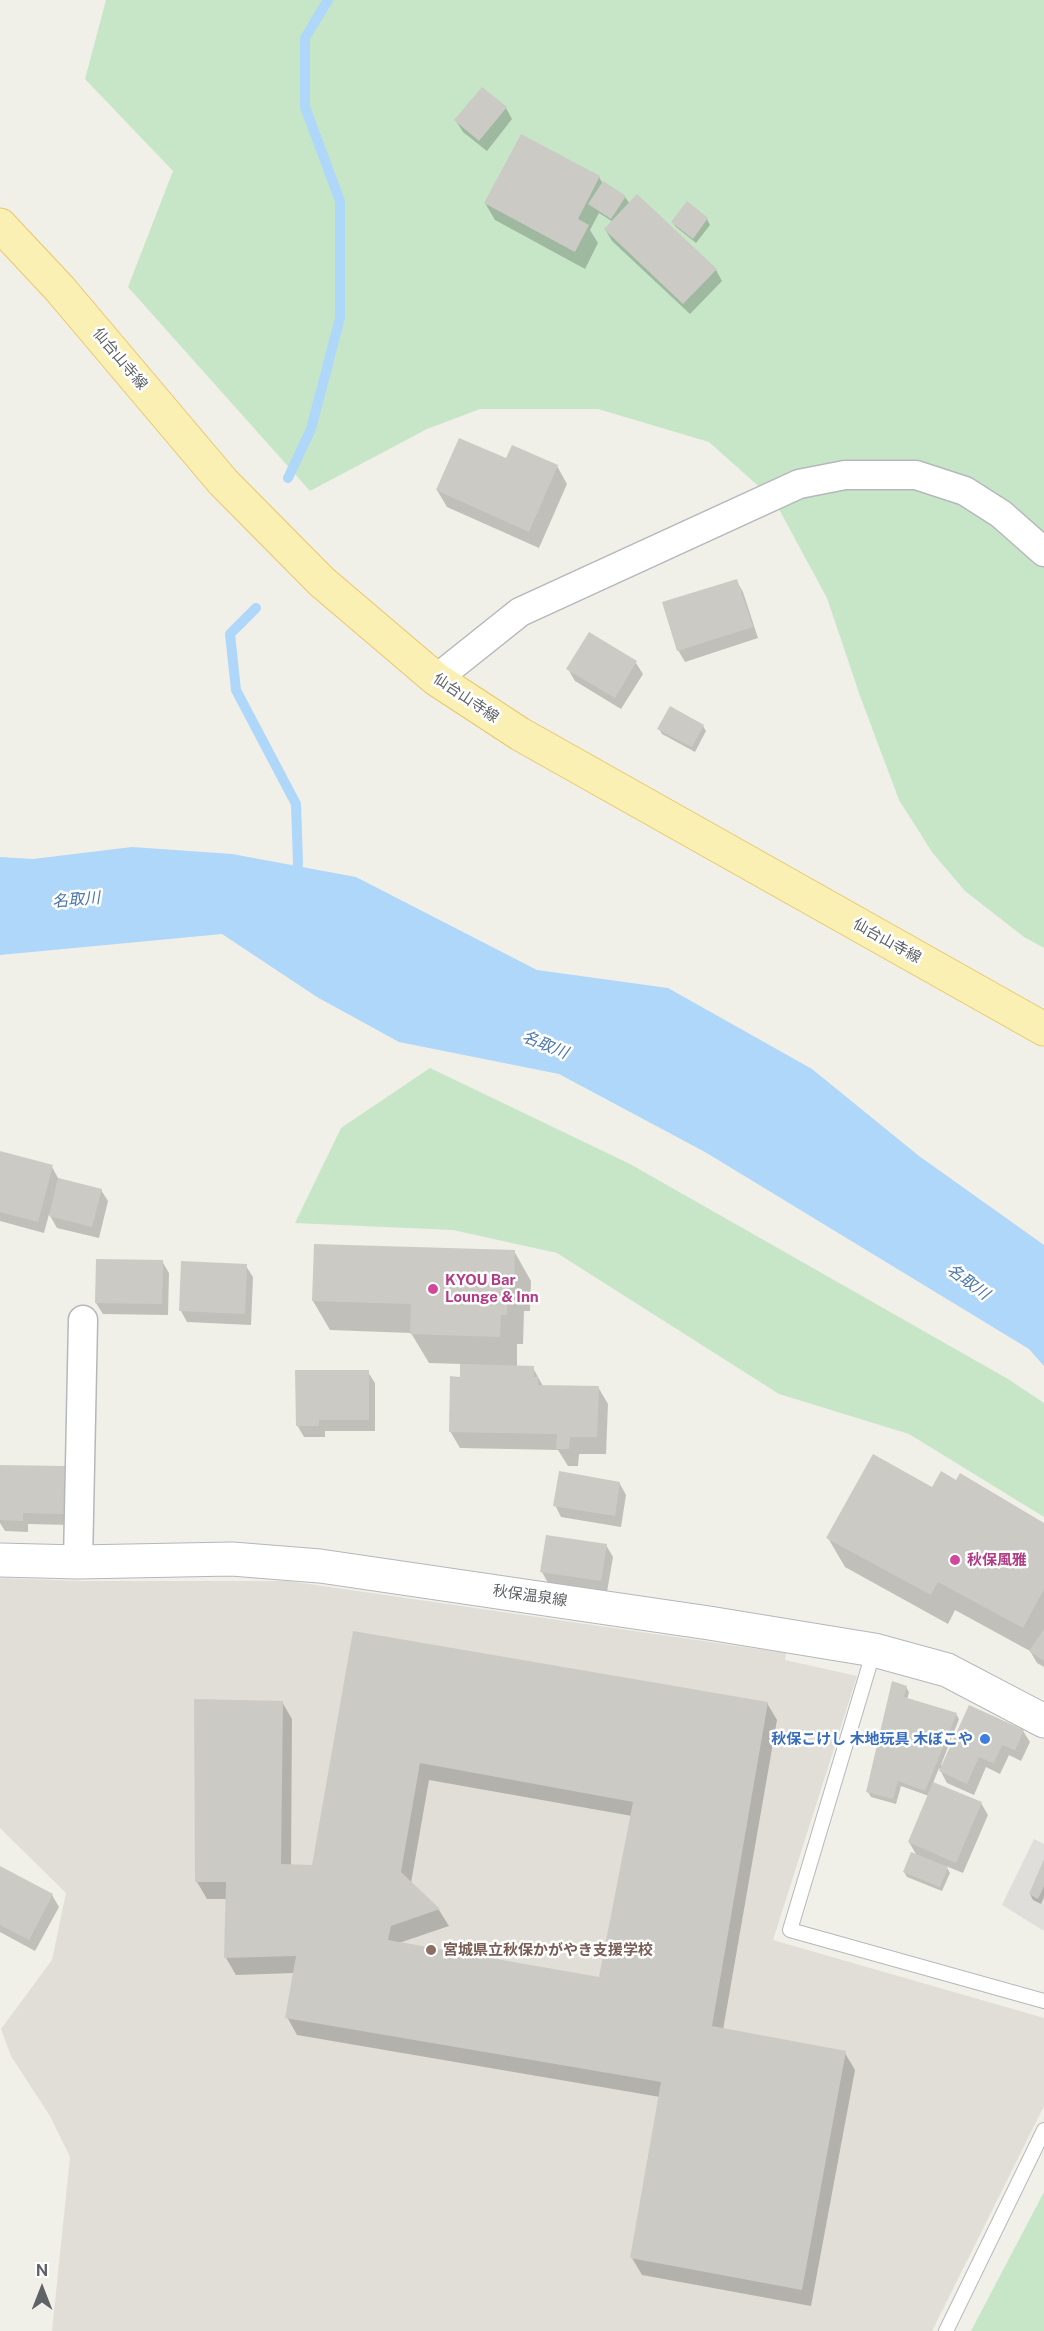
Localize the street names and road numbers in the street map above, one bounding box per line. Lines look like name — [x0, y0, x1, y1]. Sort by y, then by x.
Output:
street label: 仙台山寺線 — [89, 324, 151, 394]
street label: 仙台山寺線 — [430, 670, 502, 726]
street label: 仙台山寺線 — [850, 915, 924, 967]
street label: 秋保温泉線 — [492, 1582, 568, 1610]

